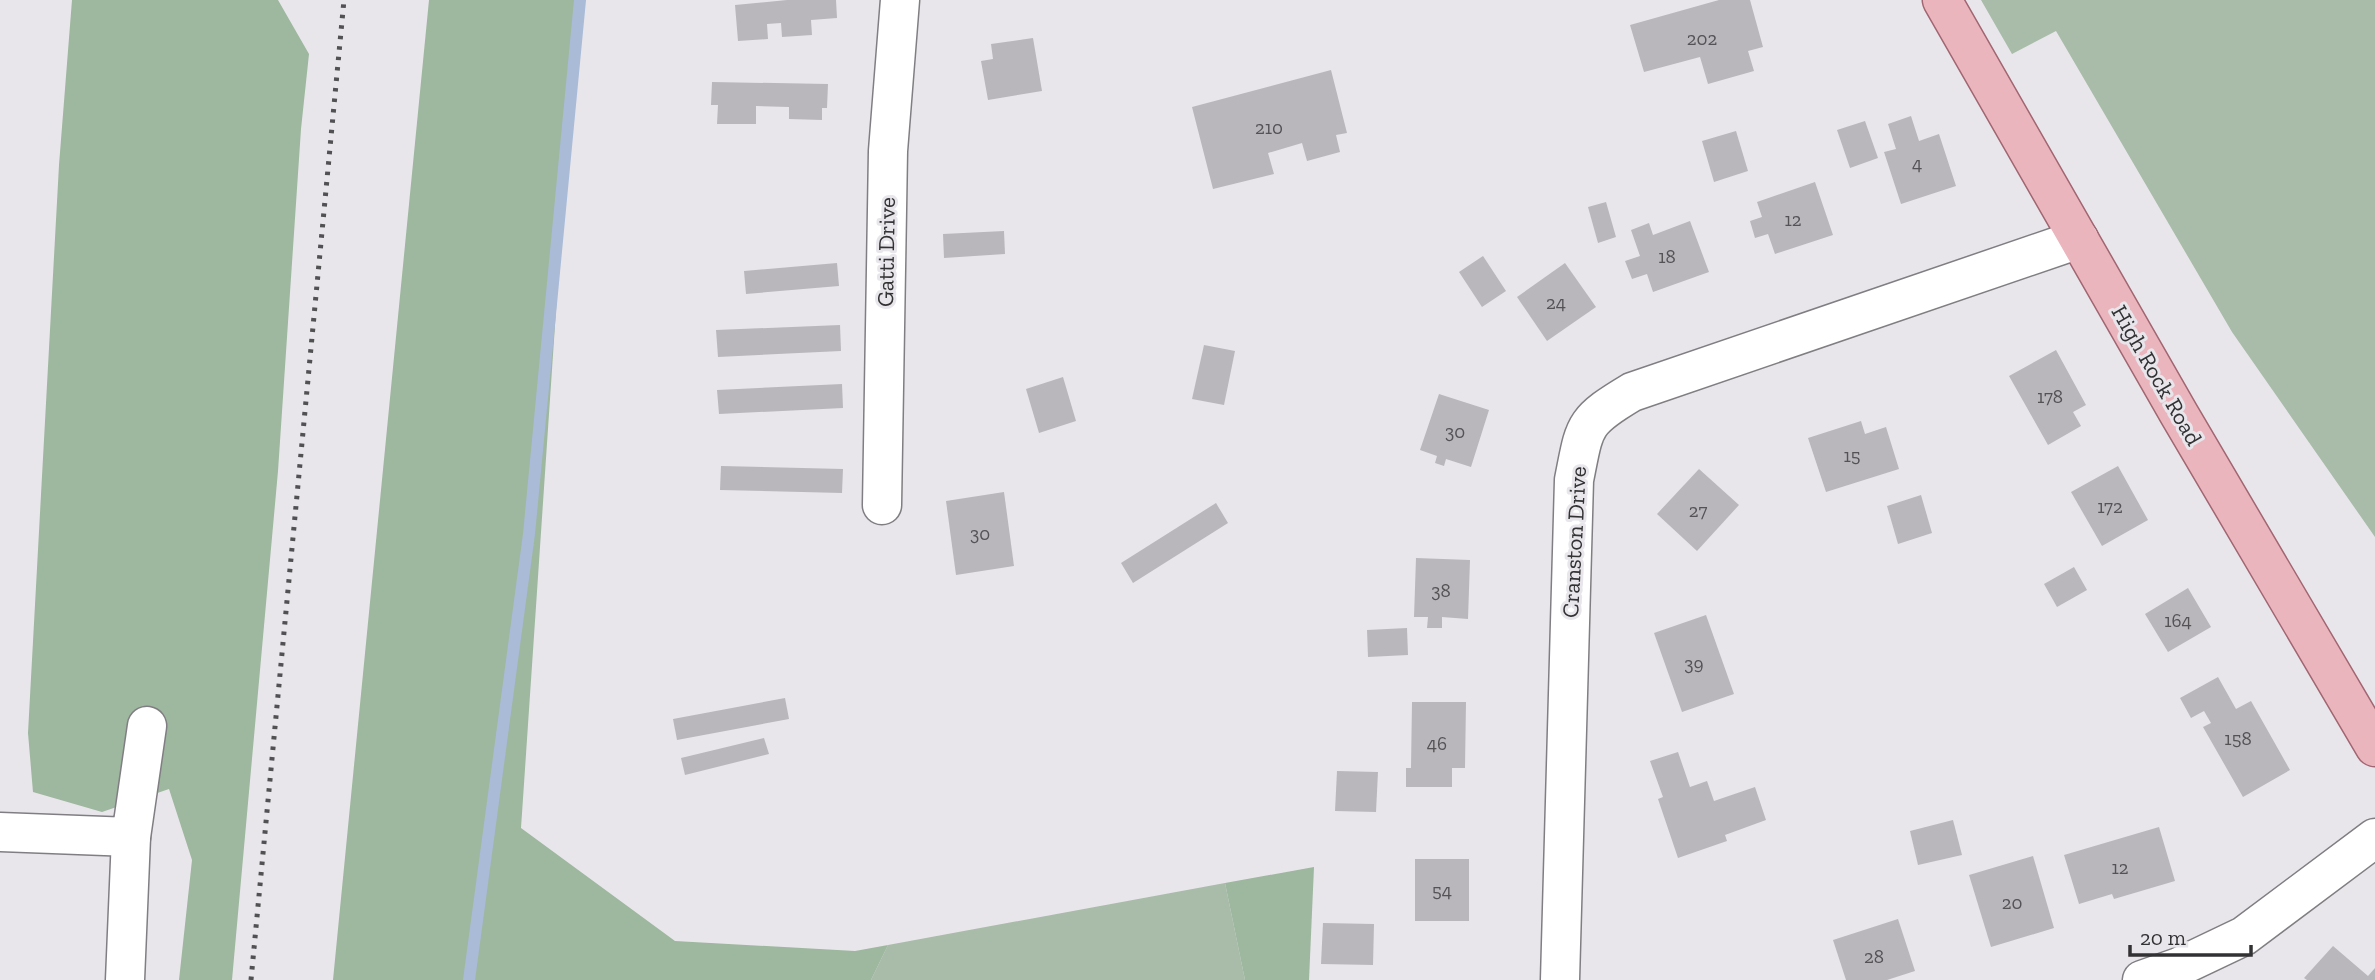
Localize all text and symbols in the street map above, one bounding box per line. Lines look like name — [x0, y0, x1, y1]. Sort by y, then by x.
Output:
house number: 202 — [1687, 27, 1717, 50]
house number: 210 — [1255, 116, 1283, 139]
house number: 4 — [1912, 152, 1922, 175]
street label: Gatti Drive — [871, 197, 901, 307]
house number: 12 — [1784, 208, 1802, 231]
house number: 18 — [1658, 245, 1676, 268]
house number: 24 — [1546, 291, 1566, 314]
street label: High Rock Road — [2106, 300, 2209, 450]
house number: 178 — [2037, 385, 2063, 408]
house number: 30 — [1445, 420, 1465, 443]
house number: 15 — [1843, 444, 1861, 467]
street label: Cranston Drive — [1556, 465, 1592, 619]
house number: 172 — [2097, 495, 2123, 518]
house number: 27 — [1689, 499, 1707, 522]
house number: 30 — [970, 522, 990, 545]
house number: 38 — [1431, 579, 1451, 602]
house number: 164 — [2164, 609, 2192, 632]
house number: 39 — [1684, 652, 1704, 675]
house number: 158 — [2224, 727, 2252, 750]
house number: 46 — [1427, 732, 1447, 755]
house number: 12 — [2111, 856, 2129, 879]
house number: 54 — [1432, 879, 1452, 902]
house number: 20 — [2002, 891, 2022, 914]
scale bar — [2130, 914, 2251, 958]
text: 20 m — [2140, 925, 2186, 950]
house number: 28 — [1864, 945, 1884, 968]

